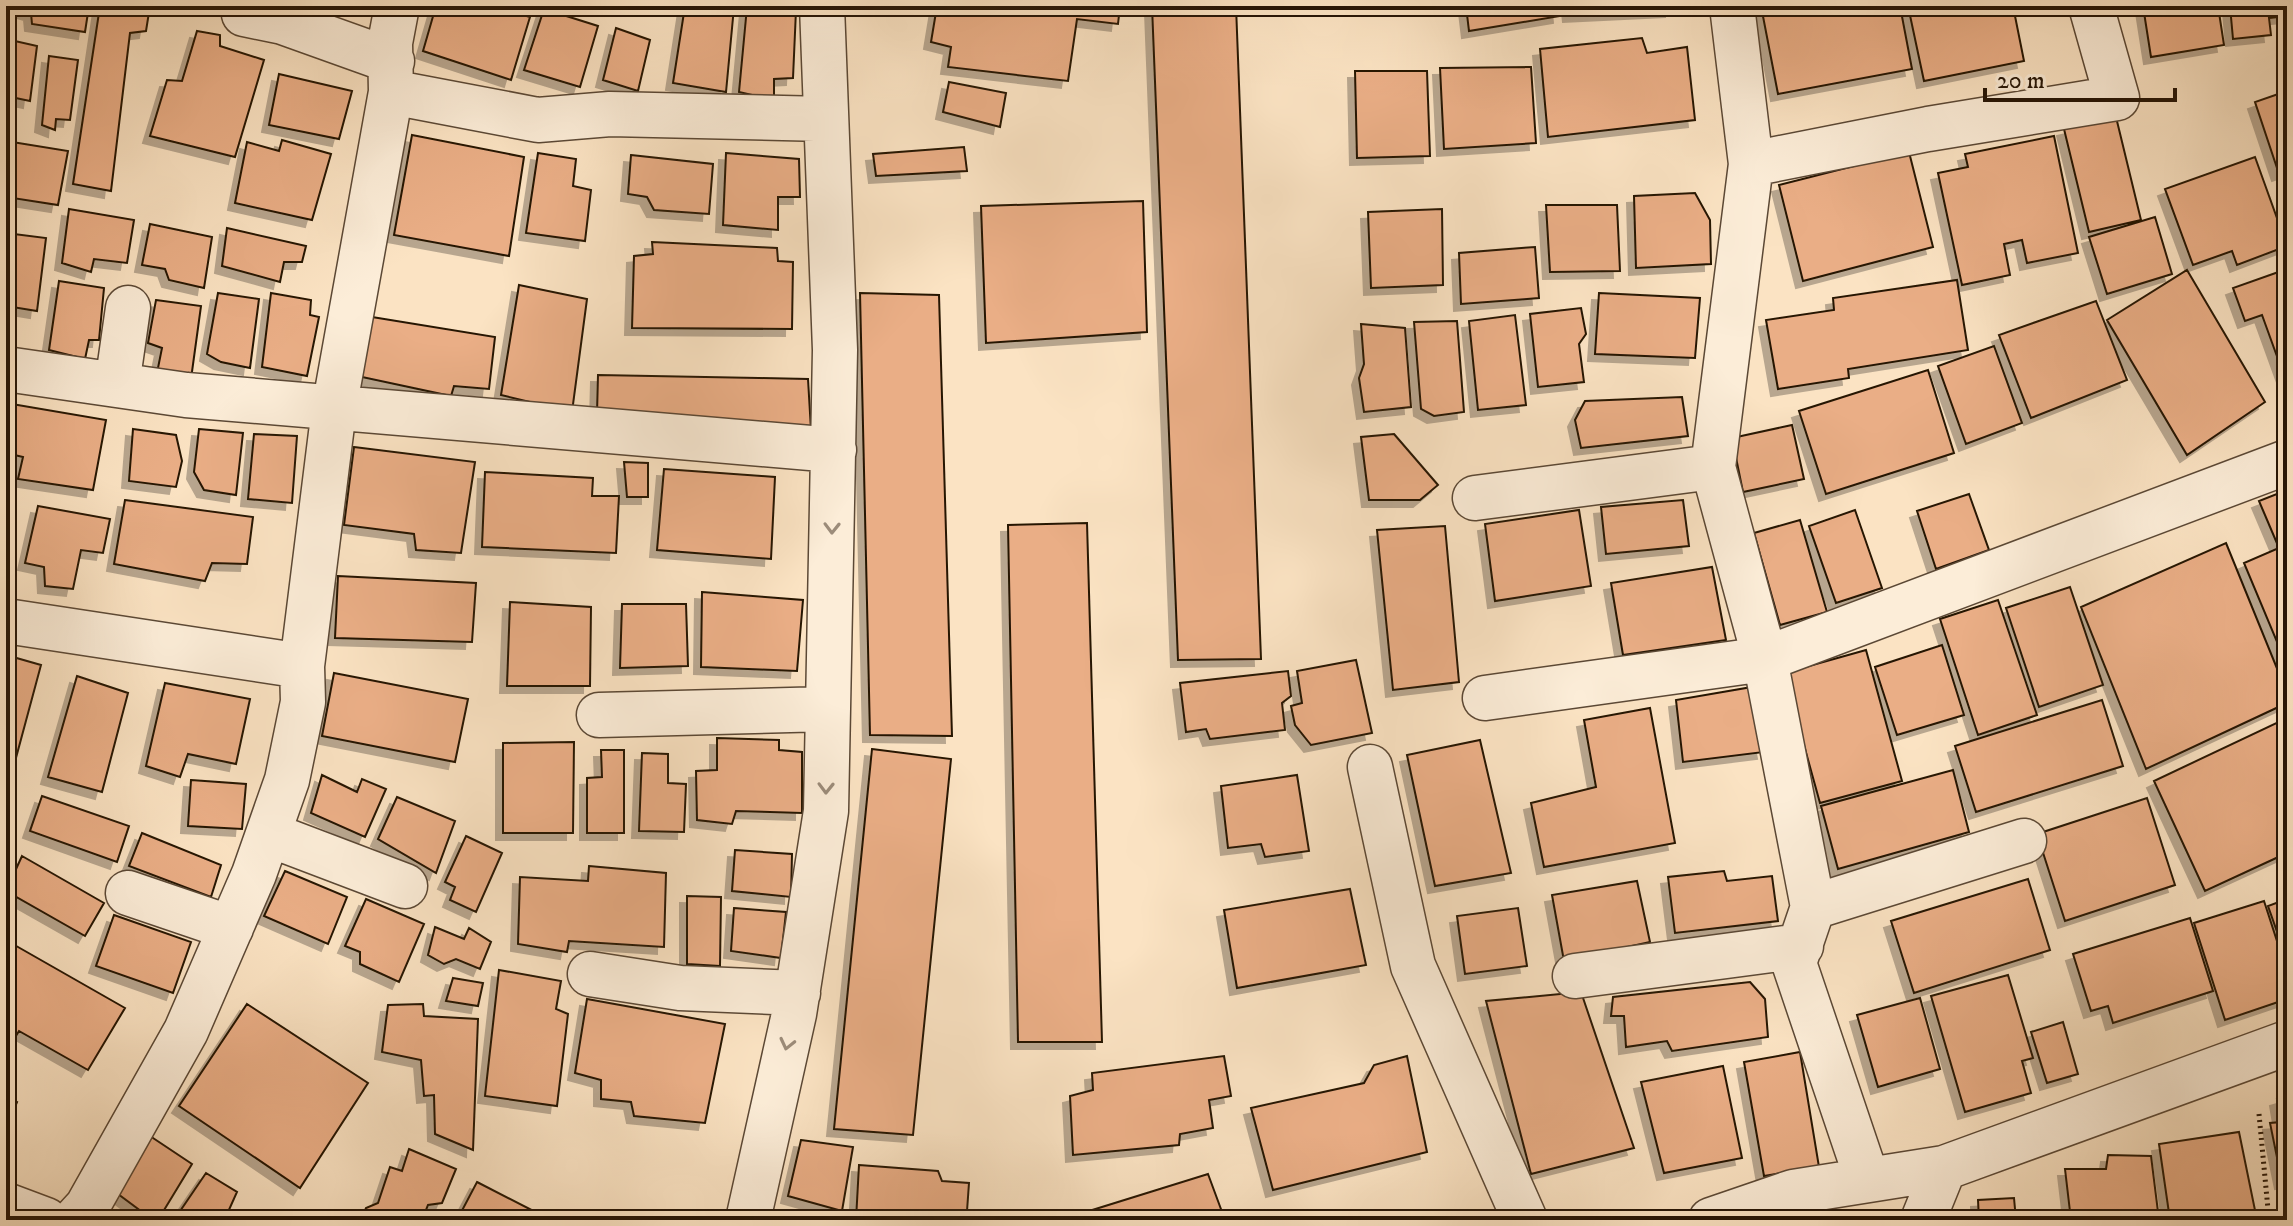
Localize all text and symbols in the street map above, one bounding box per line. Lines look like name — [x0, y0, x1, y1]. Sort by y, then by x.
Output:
scale bar — [1985, 52, 2175, 102]
text: 20 m — [1997, 66, 2045, 96]
one-way arrow — [824, 522, 841, 535]
one-way arrow — [818, 782, 835, 795]
one-way arrow — [780, 1037, 797, 1051]

